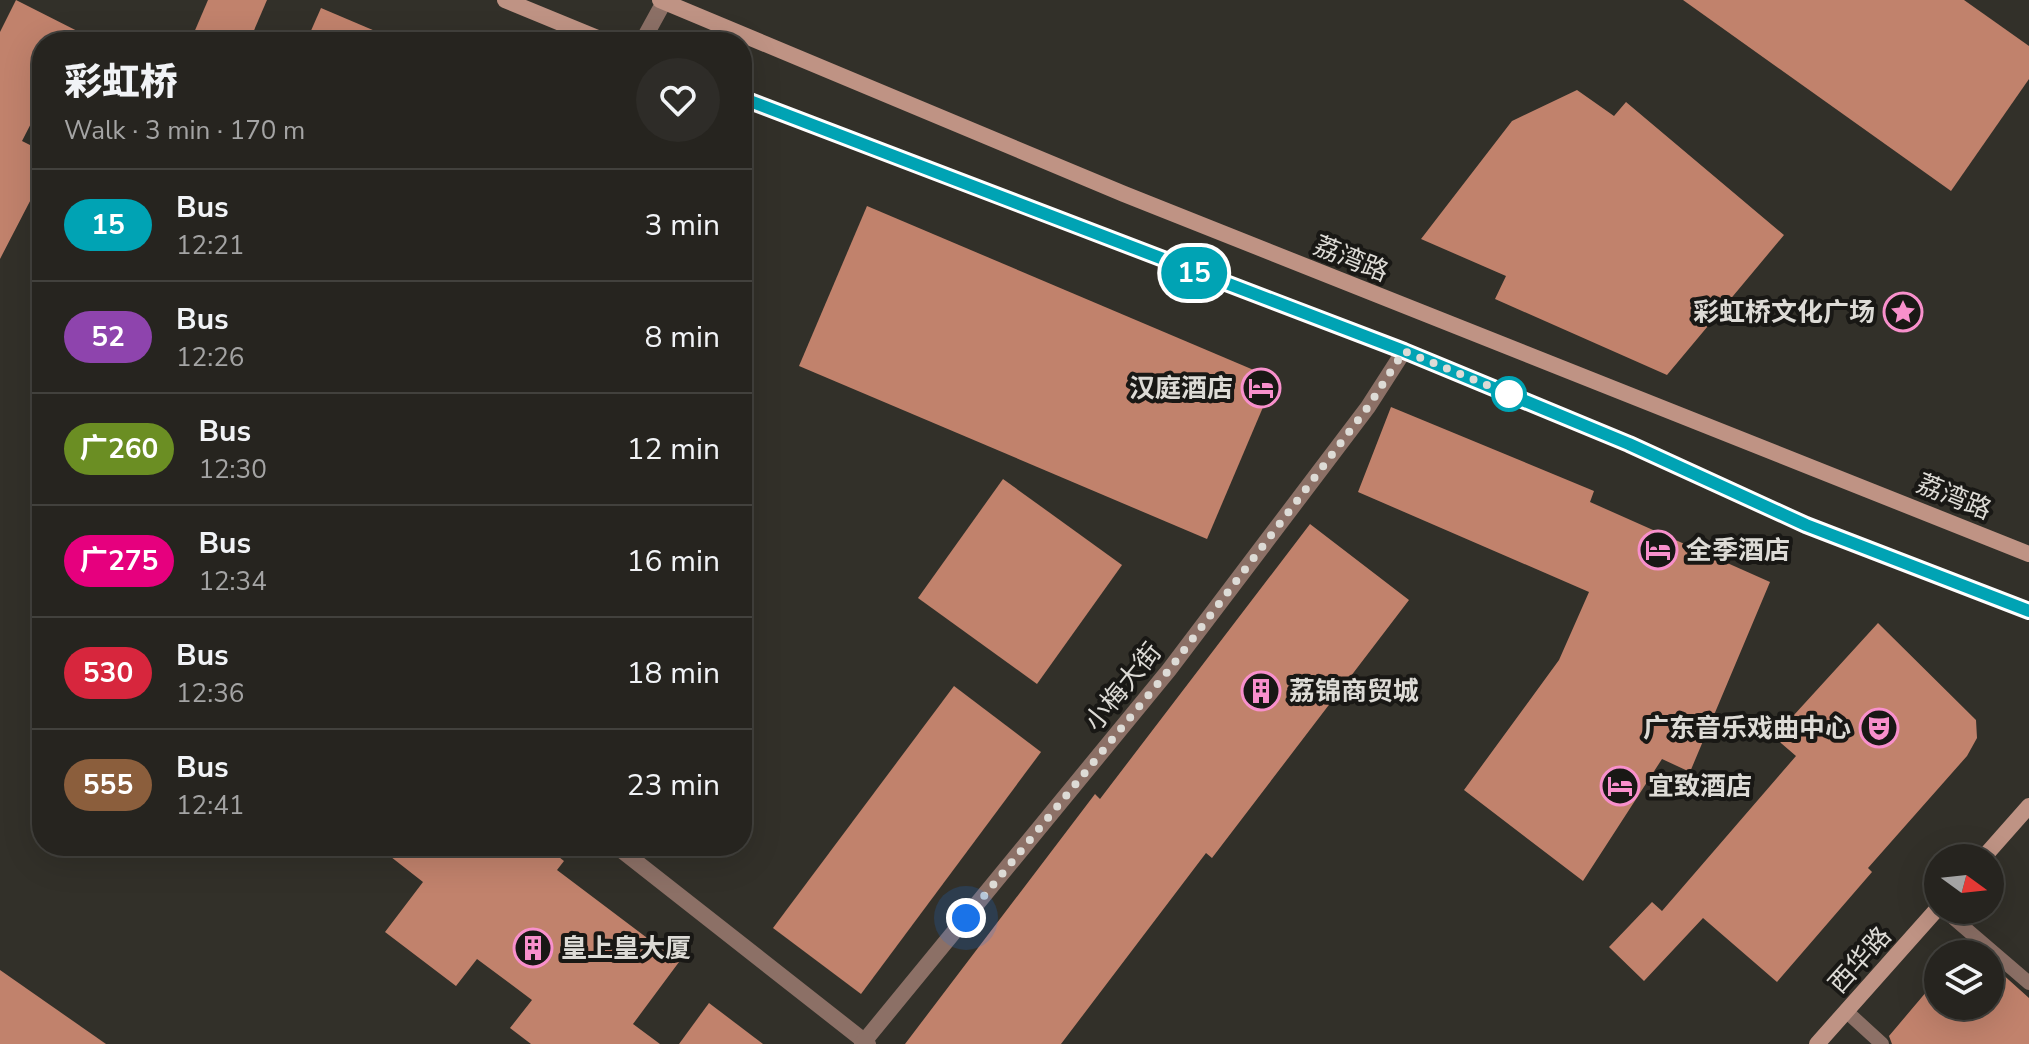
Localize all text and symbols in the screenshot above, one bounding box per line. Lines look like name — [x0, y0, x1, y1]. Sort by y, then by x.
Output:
text: 彩虹桥 — [64, 57, 178, 108]
button: heart — [636, 58, 720, 142]
text: Walk · 3 min · 170 m — [64, 113, 305, 148]
text: Bus — [176, 187, 229, 228]
text: 3 min — [645, 205, 720, 246]
text: 15 — [91, 206, 125, 244]
text: 12:21 — [176, 228, 244, 263]
street label: 荔湾路 — [1308, 228, 1394, 290]
line badge: 15 — [1158, 247, 1230, 299]
text: 15 — [1177, 254, 1211, 292]
place icon: 彩虹桥文化广场 — [1882, 291, 1924, 333]
place label: 彩虹桥文化广场 — [1693, 295, 1875, 330]
text: Bus — [176, 299, 229, 340]
text: 8 min — [645, 317, 720, 358]
text: 52 — [91, 318, 125, 356]
text: 12:26 — [176, 340, 244, 375]
hotel icon: 汉庭酒店 — [1240, 367, 1282, 409]
place label: 汉庭酒店 — [1129, 371, 1233, 406]
unlabelled marker — [1492, 377, 1526, 411]
text: Bus — [198, 411, 251, 452]
text: 12 min — [627, 429, 720, 470]
text: 广260 — [80, 430, 158, 468]
text: 12:30 — [198, 452, 267, 487]
street label: 荔湾路 — [1911, 466, 1997, 528]
text: Bus — [198, 523, 251, 564]
hotel icon: 全季酒店 — [1637, 529, 1679, 571]
place label: 全季酒店 — [1686, 533, 1790, 568]
text: 16 min — [627, 541, 720, 582]
text: 广275 — [80, 542, 158, 580]
text: 12:34 — [198, 564, 267, 599]
text: Bus — [176, 635, 229, 676]
street label: 小梅大街 — [1077, 636, 1169, 738]
text: 18 min — [627, 653, 720, 694]
text: 530 — [83, 654, 133, 692]
building icon: 荔锦商贸城 — [1240, 670, 1282, 712]
place label: 荔锦商贸城 — [1289, 674, 1419, 709]
text: 12:36 — [176, 676, 244, 711]
theatre icon: 广东音乐戏曲中心 — [1858, 707, 1900, 749]
place label: 广东音乐戏曲中心 — [1643, 711, 1851, 746]
text: Bus — [176, 747, 229, 788]
text: 23 min — [627, 765, 720, 806]
hotel icon: 宜致酒店 — [1599, 765, 1641, 807]
text: 555 — [83, 766, 133, 804]
place label: 宜致酒店 — [1648, 769, 1752, 804]
text: 12:41 — [176, 788, 244, 823]
north arrow — [1924, 844, 2004, 924]
map controls — [1924, 844, 2004, 1020]
your location — [946, 898, 986, 938]
street label: 西华路 — [1821, 919, 1899, 1001]
building icon: 皇上皇大厦 — [512, 927, 554, 969]
place label: 皇上皇大厦 — [561, 931, 691, 966]
button: layers — [1924, 940, 2004, 1020]

